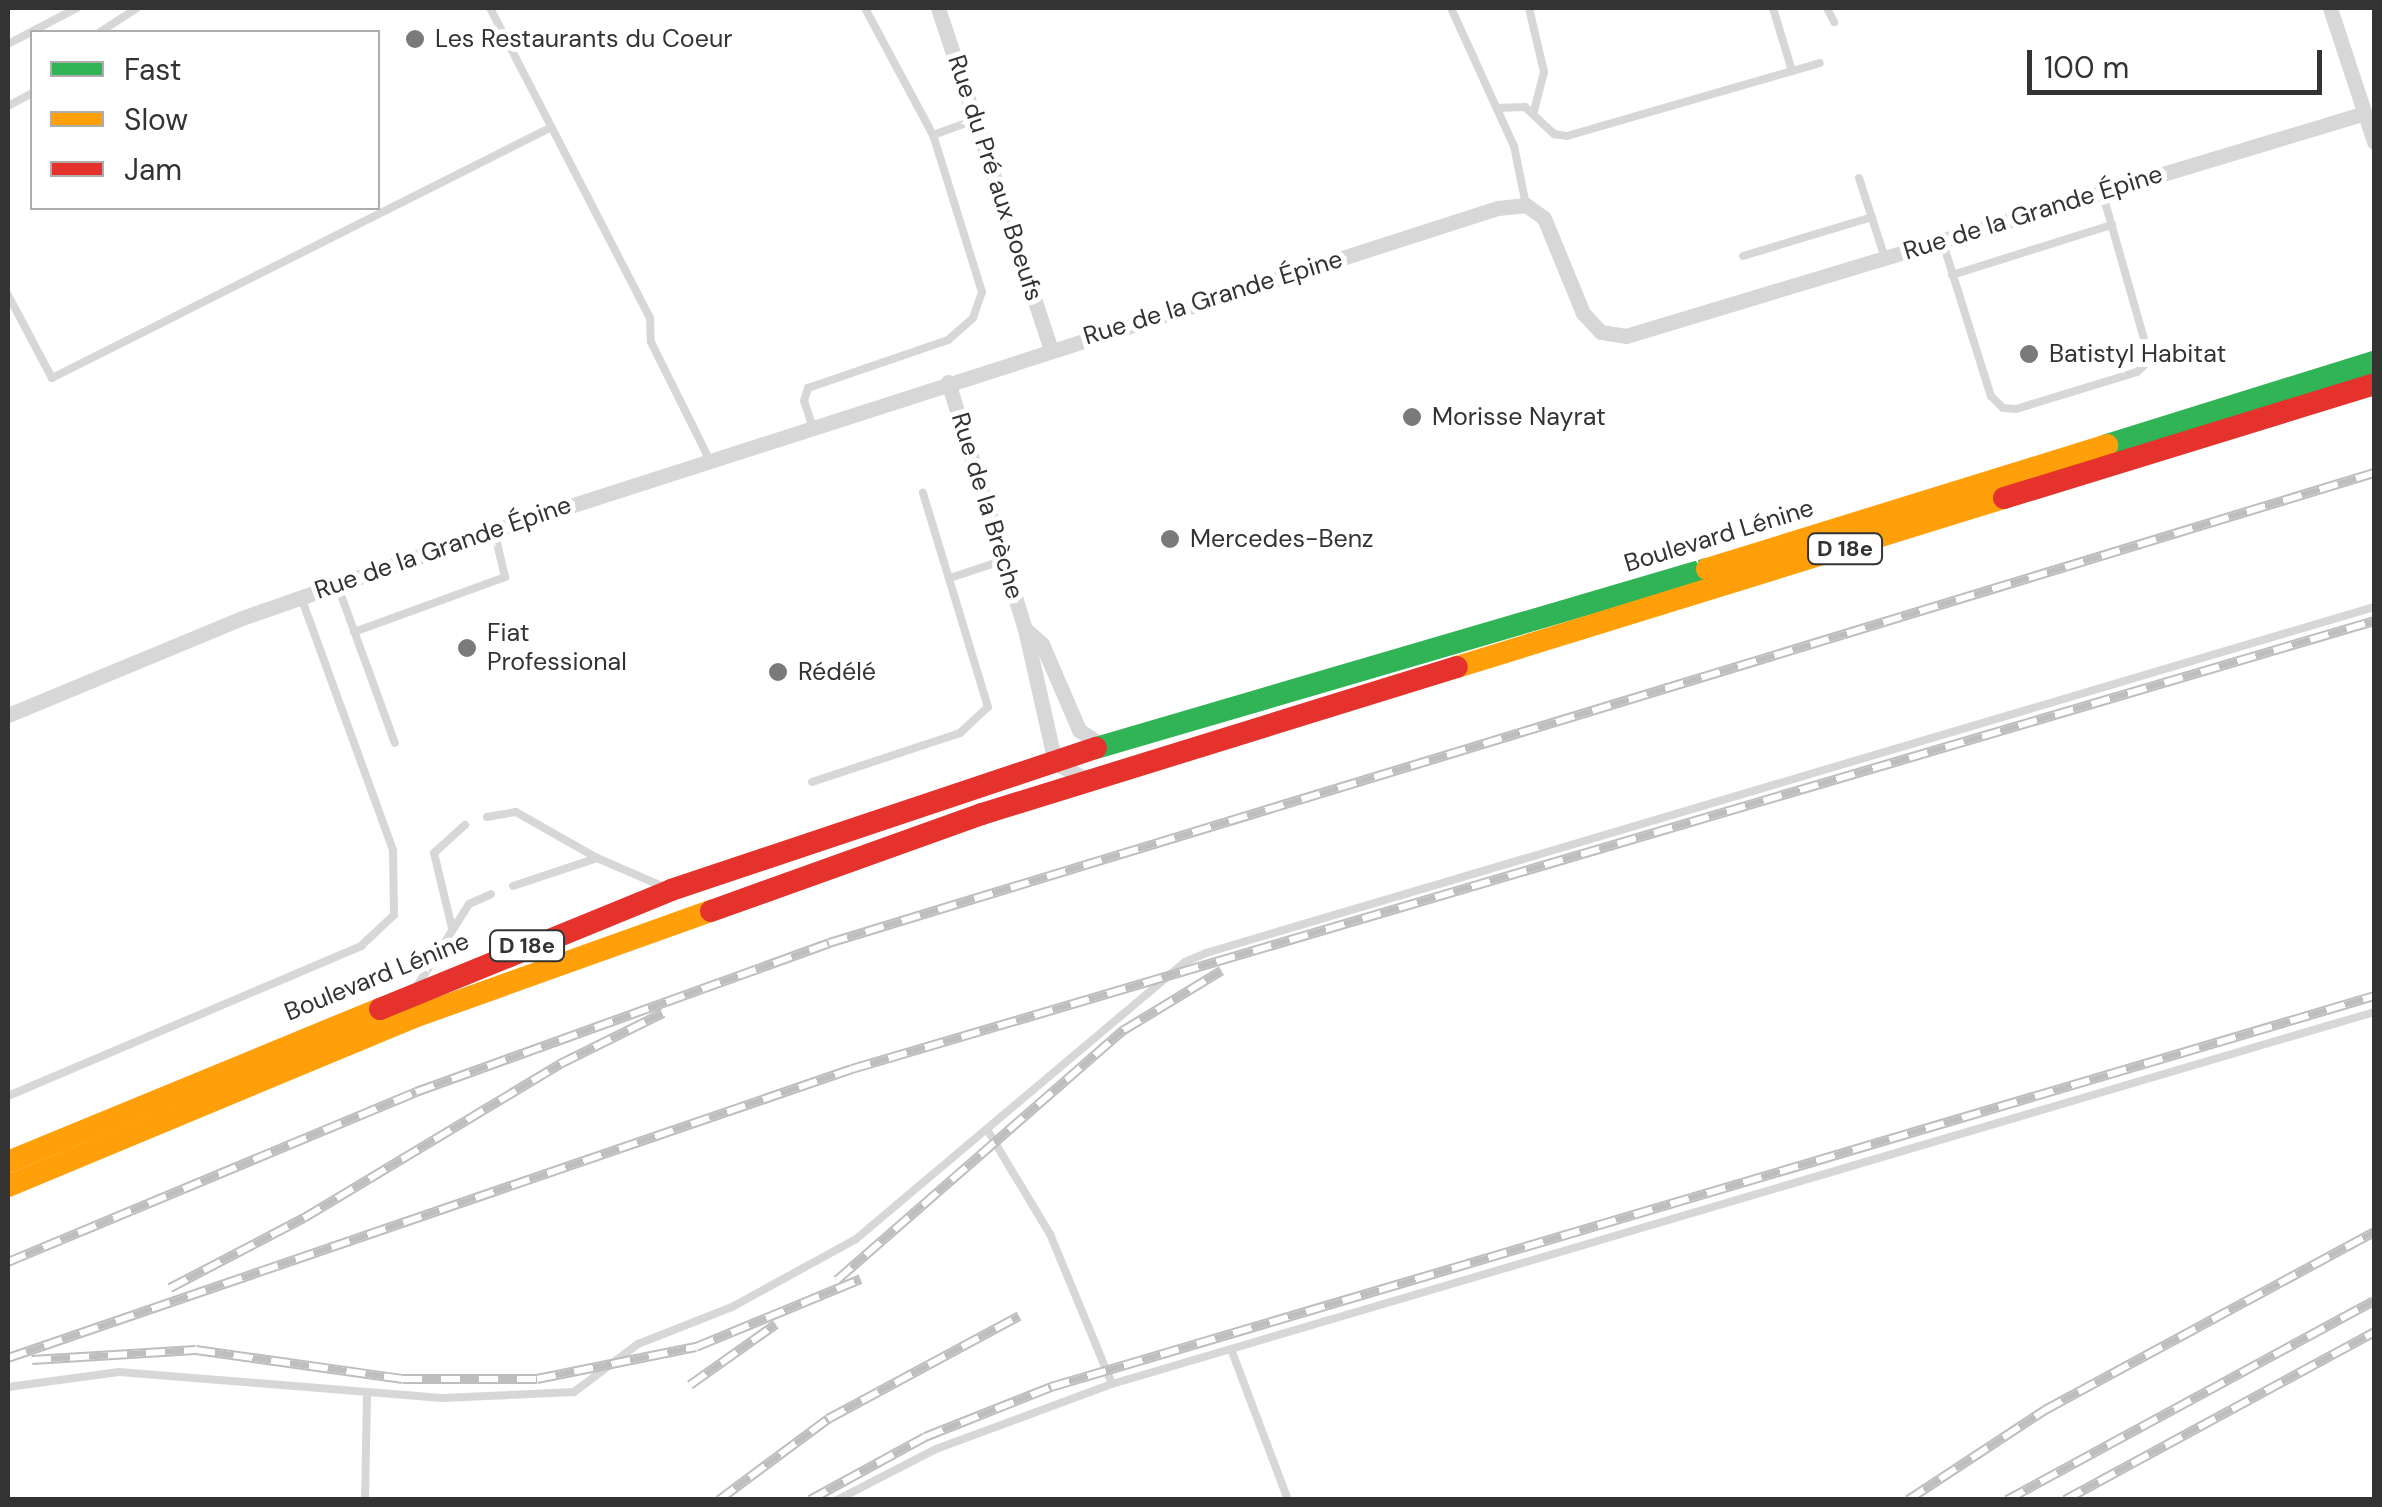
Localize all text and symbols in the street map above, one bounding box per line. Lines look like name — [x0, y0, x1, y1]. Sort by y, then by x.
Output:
place label: Les Restaurants du Coeur — [435, 24, 732, 54]
marker: Les Restaurants du Coeur — [404, 28, 426, 50]
legend — [30, 30, 380, 210]
scale bar — [2032, 30, 2327, 92]
text: 100 m — [2044, 48, 2129, 87]
text: Fast — [124, 50, 182, 89]
street label: Rue du Pré aux Boeufs — [941, 51, 1049, 305]
text: Slow — [124, 100, 188, 139]
text: Jam — [124, 150, 182, 189]
street label: Rue de la Grande Épine — [1900, 159, 2166, 267]
street label: Rue de la Grande Épine — [1080, 244, 1346, 352]
place label: Batistyl Habitat — [2049, 339, 2226, 369]
marker: Batistyl Habitat — [2018, 343, 2040, 365]
place label: Morisse Nayrat — [1432, 402, 1606, 432]
marker: Morisse Nayrat — [1401, 406, 1423, 428]
street label: Rue de la Brèche — [944, 409, 1030, 603]
street label: Rue de la Grande Épine — [311, 490, 575, 606]
street label: Boulevard Lénine — [1621, 493, 1817, 579]
place label: Mercedes-Benz — [1190, 524, 1374, 554]
marker: Mercedes-Benz — [1159, 528, 1181, 550]
road number: D 18e — [1805, 532, 1885, 566]
place label: Fiat Professional — [487, 619, 627, 678]
marker: Fiat Professional — [456, 637, 478, 659]
place label: Rédélé — [798, 657, 876, 687]
marker: Rédélé — [767, 661, 789, 683]
street label: Boulevard Lénine — [280, 926, 474, 1028]
road number: D 18e — [487, 929, 567, 963]

